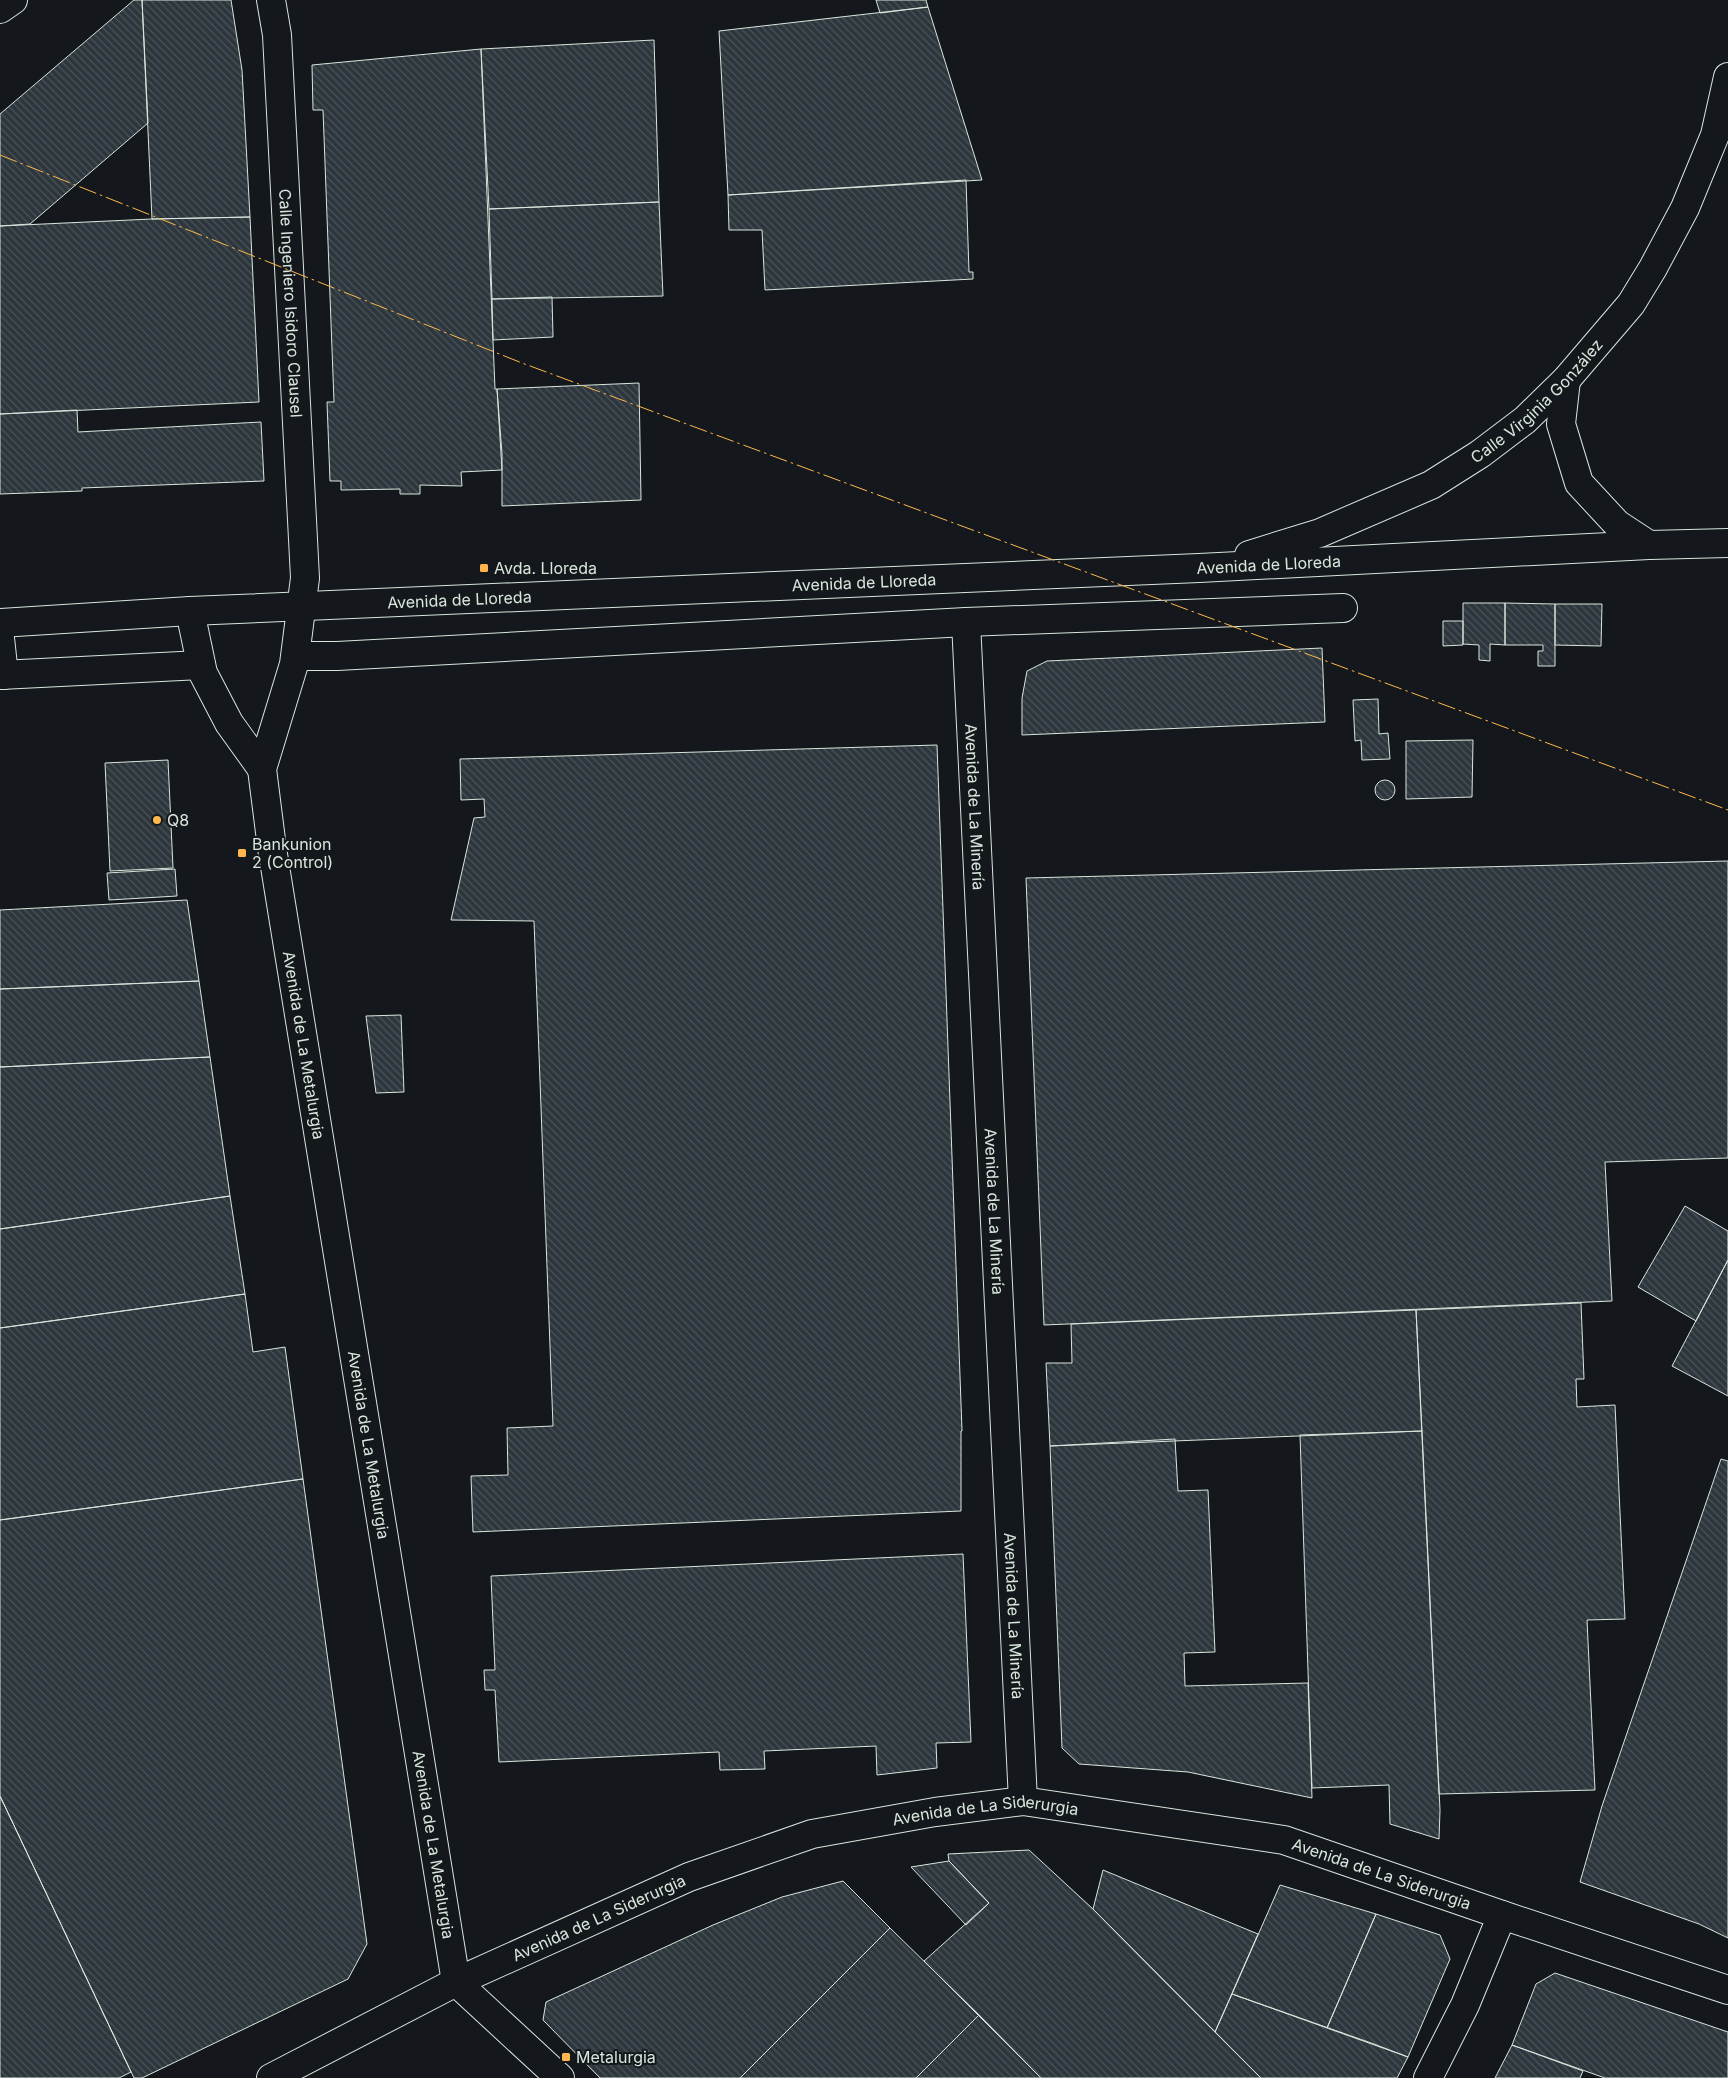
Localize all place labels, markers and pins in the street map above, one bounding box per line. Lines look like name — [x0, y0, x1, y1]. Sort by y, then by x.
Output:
place label: Avda. Lloreda — [494, 558, 597, 578]
marker: Avda. Lloreda — [478, 562, 490, 574]
place label: Q8 — [167, 810, 189, 830]
marker: Q8 — [151, 814, 163, 826]
place label: Bankunion 2 (Control) — [252, 834, 333, 872]
marker: Bankunion 2 (Control) — [236, 847, 248, 859]
place label: Metalurgia — [576, 2047, 656, 2067]
marker: Metalurgia — [560, 2051, 572, 2063]

